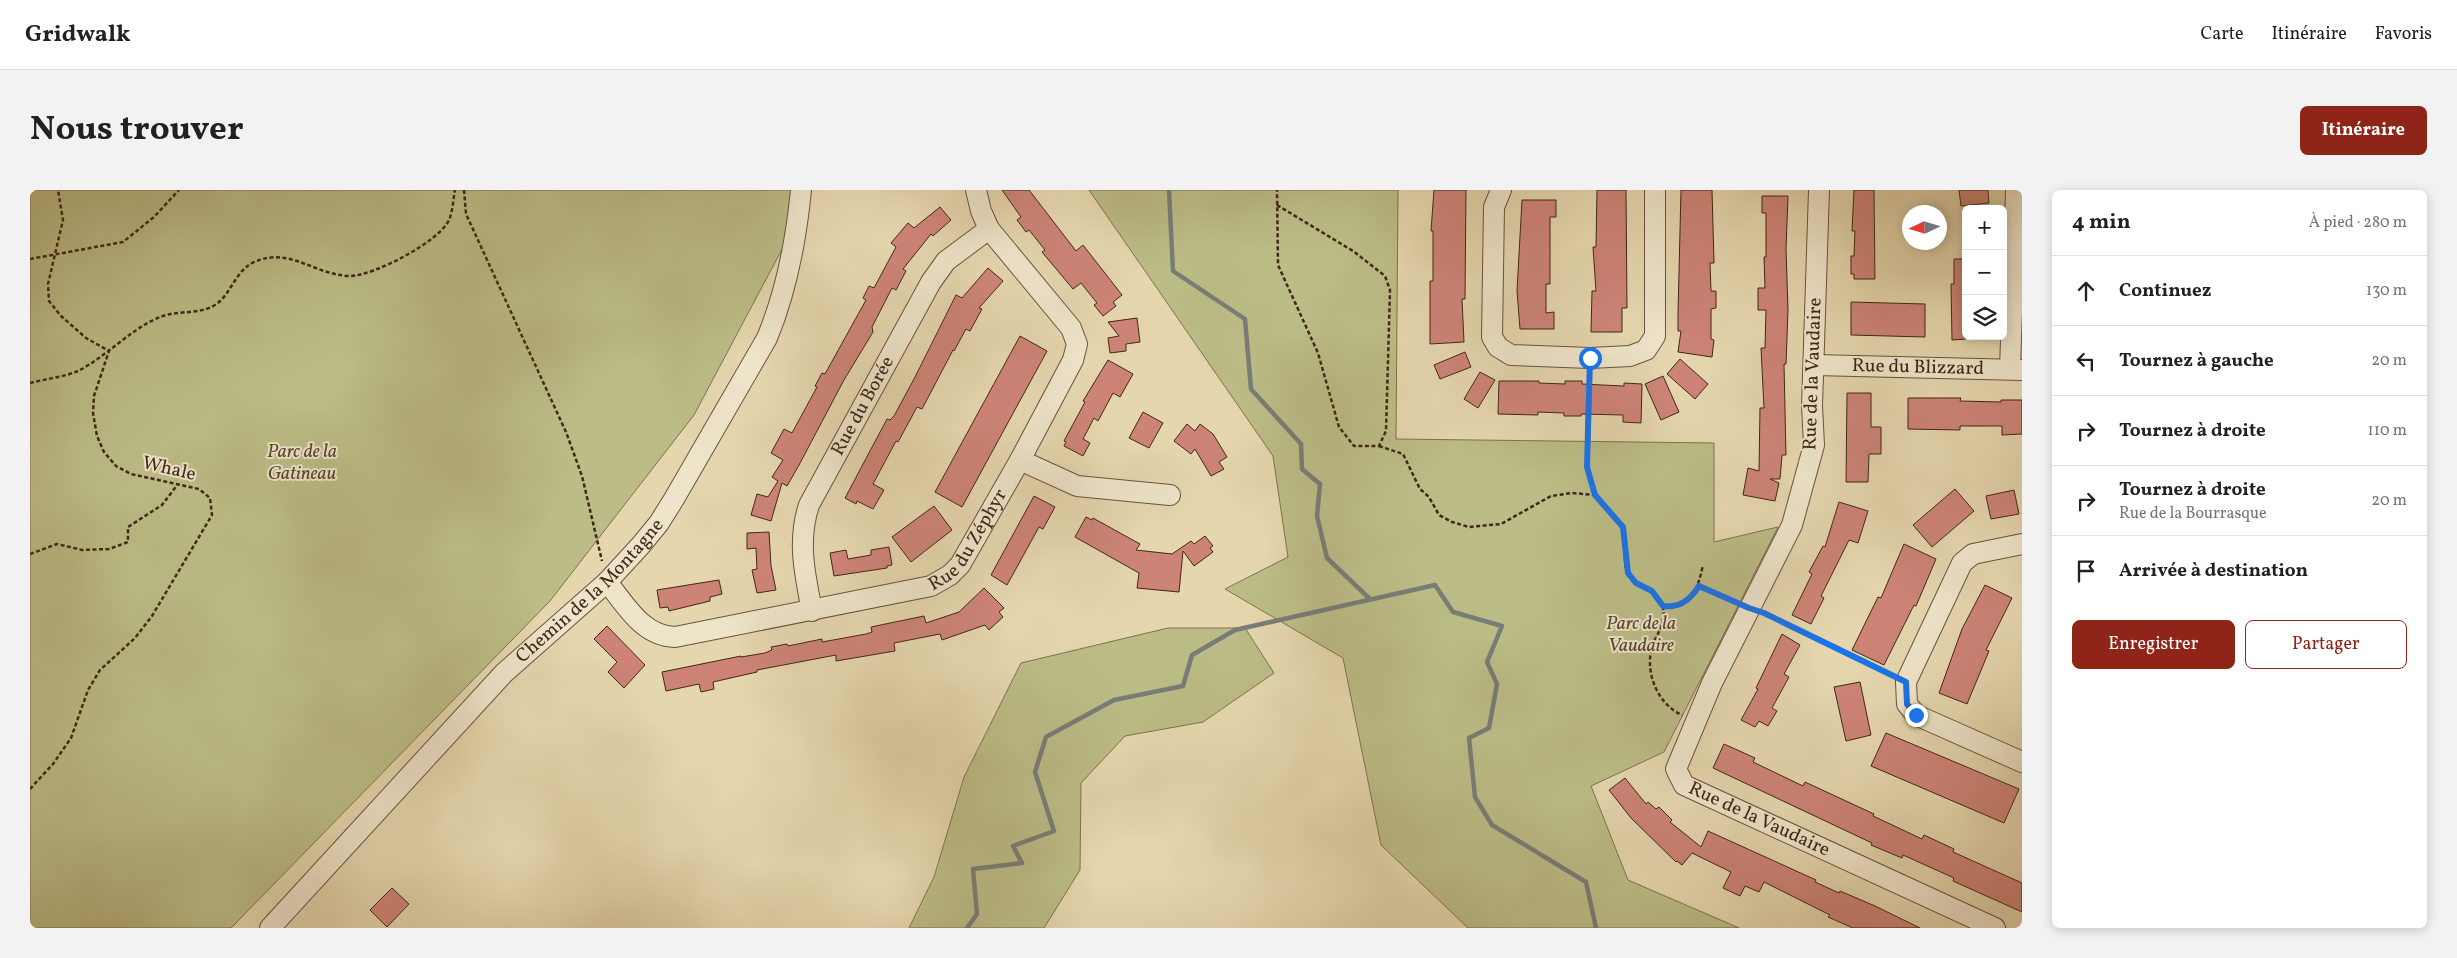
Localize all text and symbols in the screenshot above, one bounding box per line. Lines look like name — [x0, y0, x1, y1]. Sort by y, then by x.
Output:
text: Gridwalk — [25, 18, 131, 52]
text: Carte — [2200, 22, 2243, 47]
text: Itinéraire — [2271, 22, 2347, 47]
text: Favoris — [2375, 22, 2432, 47]
text: Nous trouver — [30, 106, 244, 154]
button: Itinéraire — [2300, 106, 2427, 155]
north arrow — [1902, 205, 1947, 250]
map controls — [1962, 205, 2007, 340]
button: + — [1962, 205, 2007, 250]
text: 4 min — [2072, 208, 2131, 237]
text: À pied · 280 m — [2309, 212, 2407, 234]
button: − — [1962, 250, 2007, 295]
icon: ahead — [2072, 277, 2100, 305]
text: Continuez — [2119, 278, 2211, 304]
text: 130 m — [2366, 280, 2407, 302]
button: layers — [1962, 295, 2007, 340]
street label: Rue de la Vaudaire — [1797, 297, 1829, 451]
route start — [1579, 347, 1602, 370]
icon: left — [2072, 347, 2100, 375]
text: Tournez à gauche — [2119, 348, 2274, 374]
text: 20 m — [2372, 350, 2407, 372]
street label: Rue du Borée — [825, 352, 901, 461]
street label: Rue du Blizzard — [1852, 353, 1984, 382]
icon: right — [2072, 417, 2100, 445]
text: Tournez à droite — [2119, 418, 2266, 444]
text: 110 m — [2368, 420, 2407, 442]
park label: Parc de la Gatineau — [267, 439, 337, 487]
street label: Whale — [140, 450, 198, 488]
text: Tournez à droite — [2119, 477, 2266, 503]
street label: Rue du Zéphyr — [924, 484, 1014, 598]
icon: right — [2072, 487, 2100, 515]
text: 20 m — [2372, 490, 2407, 512]
text: Rue de la Bourrasque — [2119, 503, 2267, 525]
street label: Chemin de la Montagne — [510, 513, 670, 670]
icon: arrive — [2072, 557, 2100, 585]
text: Arrivée à destination — [2119, 558, 2308, 584]
park label: Parc de la Vaudaire — [1606, 611, 1676, 659]
button: Enregistrer — [2072, 620, 2235, 669]
button: Partager — [2245, 620, 2407, 669]
route end — [1905, 704, 1928, 727]
street label: Rue de la Vaudaire — [1684, 776, 1834, 863]

